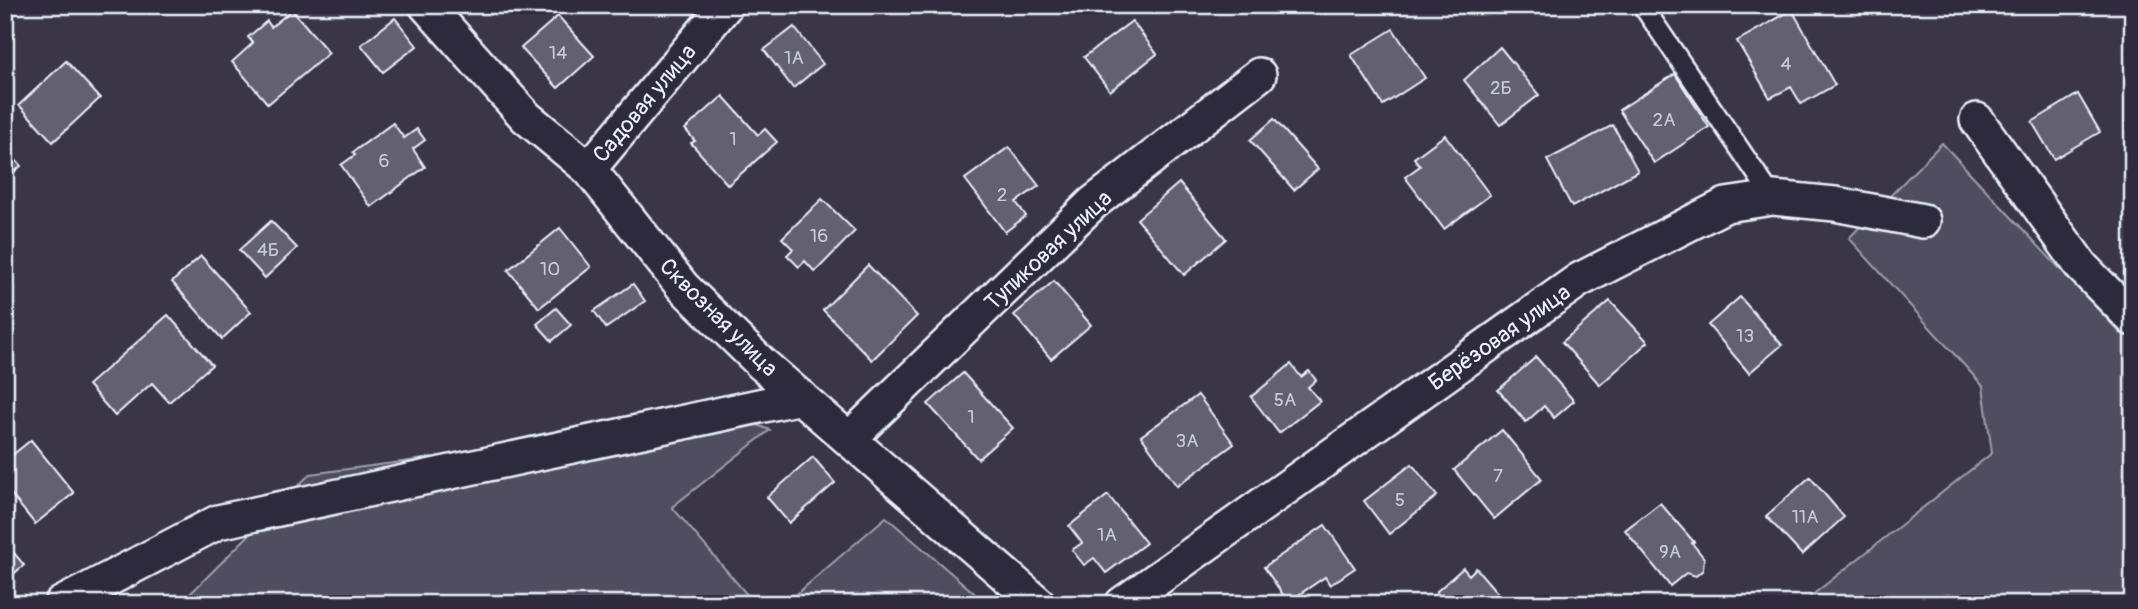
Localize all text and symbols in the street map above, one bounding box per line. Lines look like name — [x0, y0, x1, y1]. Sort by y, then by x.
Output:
street label: Садовая улица — [586, 38, 702, 169]
house number: 14 — [549, 41, 567, 65]
house number: 1А — [784, 46, 804, 70]
house number: 4 — [1780, 52, 1792, 76]
house number: 2Б — [1490, 76, 1512, 100]
house number: 2А — [1653, 108, 1675, 132]
house number: 1 — [729, 127, 737, 151]
house number: 6 — [378, 149, 390, 173]
house number: 2 — [997, 183, 1007, 207]
street label: Тупиковая улица — [979, 184, 1118, 317]
house number: 16 — [810, 224, 828, 248]
house number: 4Б — [257, 238, 279, 262]
street label: Сквозная улица — [653, 252, 784, 383]
house number: 10 — [540, 257, 560, 281]
street label: Берёзовая улица — [1423, 278, 1576, 397]
house number: 13 — [1736, 324, 1754, 348]
house number: 5А — [1274, 388, 1296, 412]
house number: 1 — [967, 405, 975, 429]
house number: 3А — [1176, 429, 1198, 453]
house number: 7 — [1493, 464, 1503, 488]
house number: 5 — [1395, 488, 1405, 512]
house number: 11А — [1791, 505, 1819, 529]
house number: 1А — [1097, 523, 1117, 547]
house number: 9А — [1659, 540, 1681, 564]

